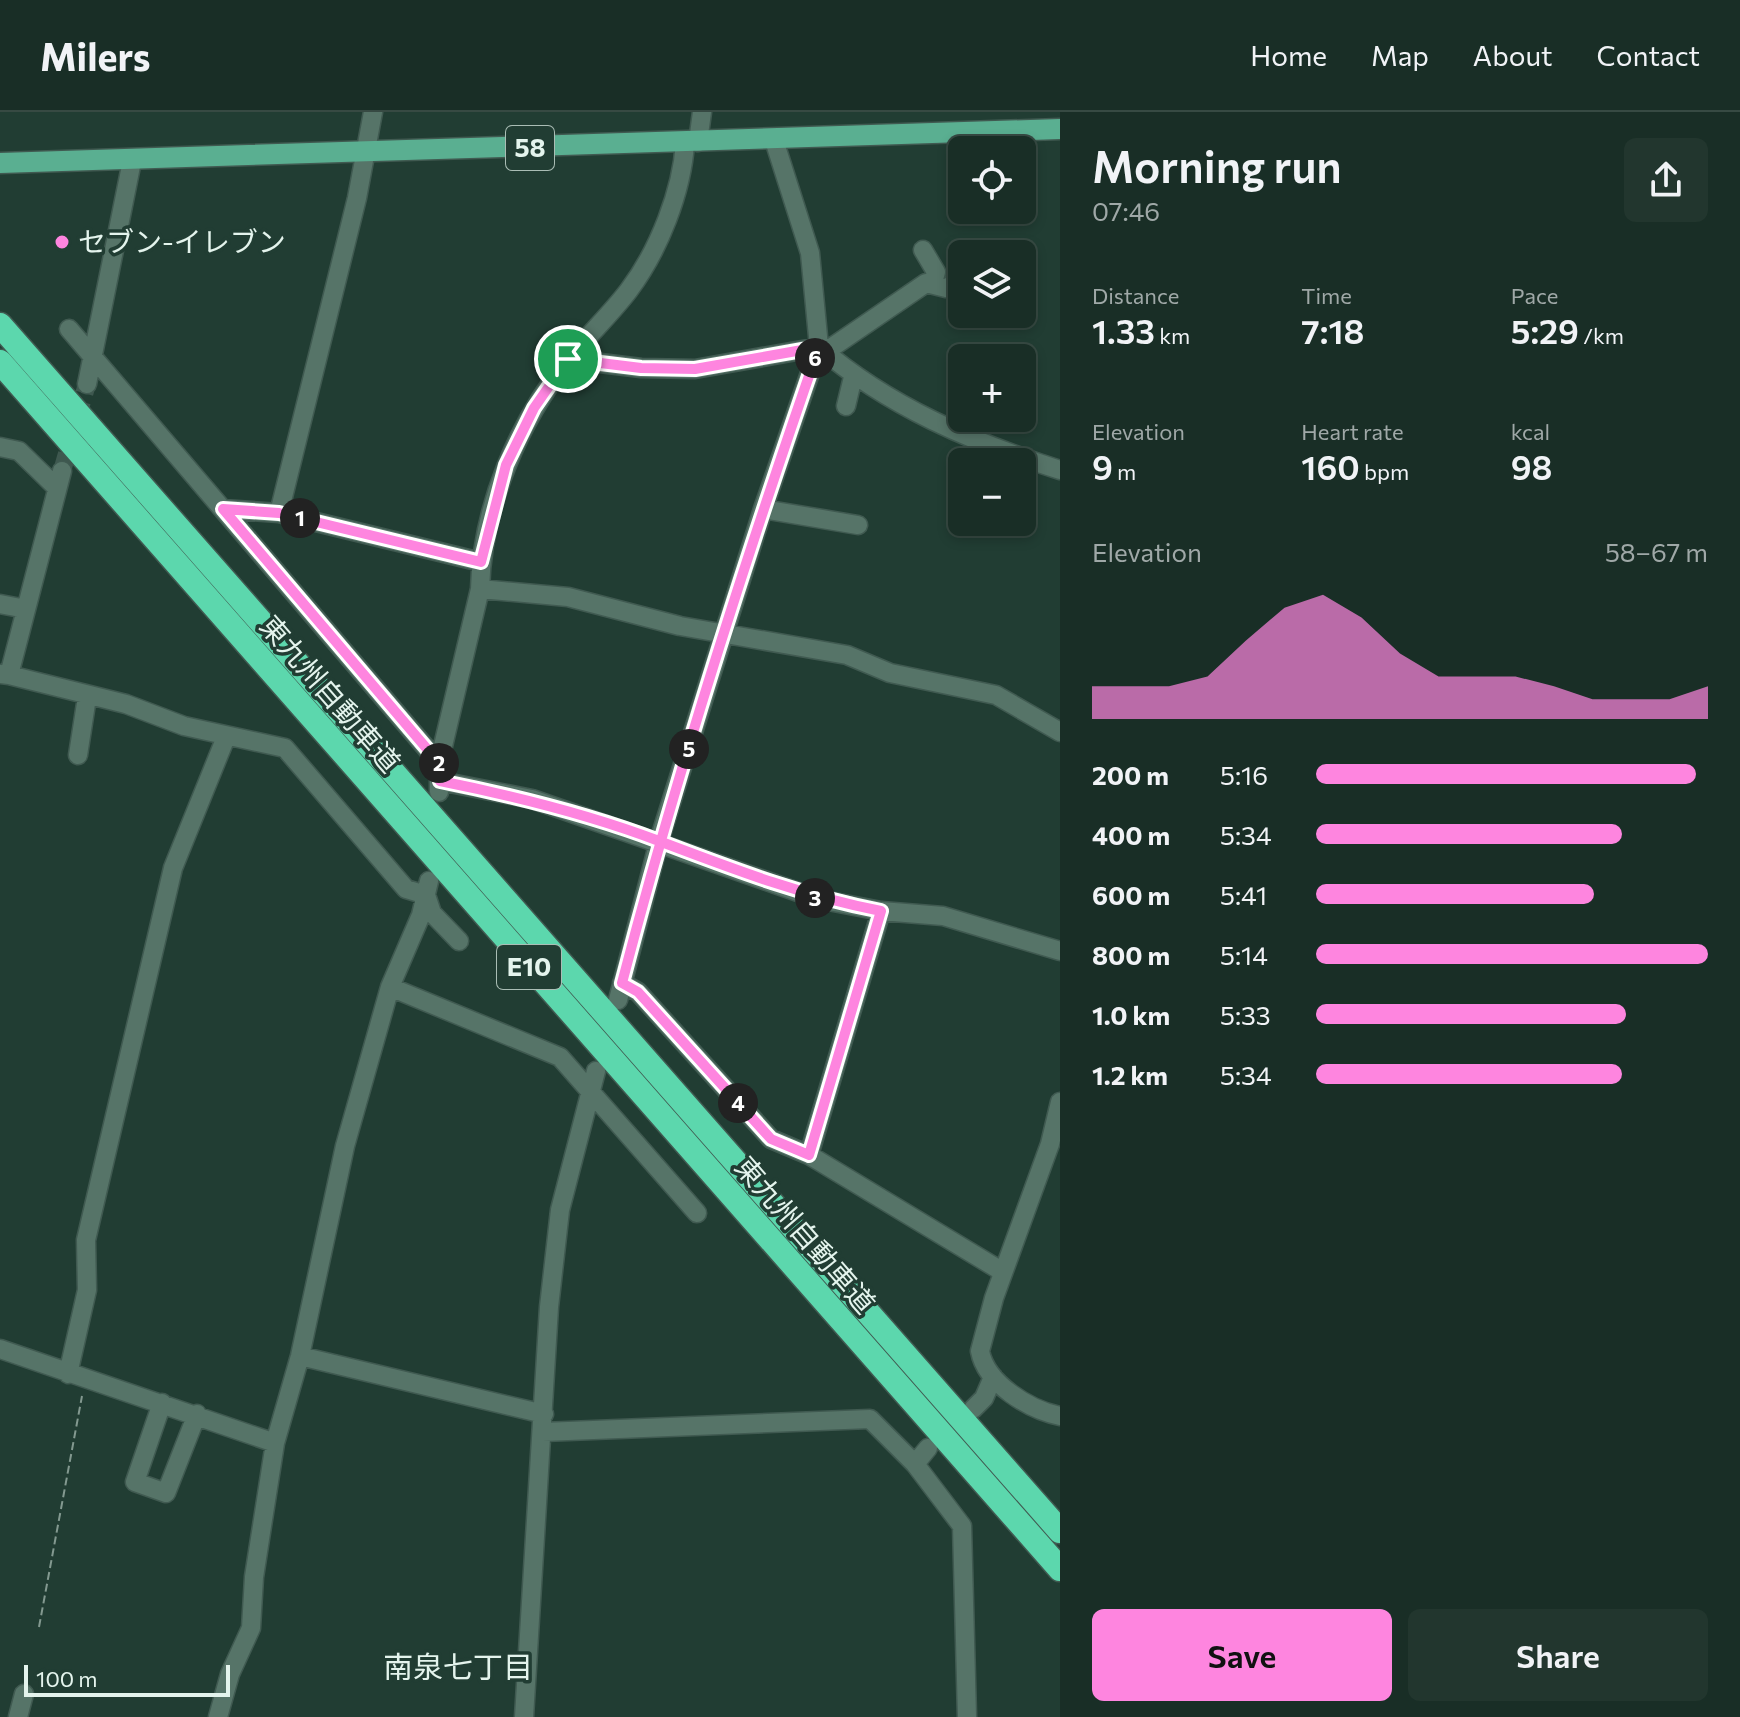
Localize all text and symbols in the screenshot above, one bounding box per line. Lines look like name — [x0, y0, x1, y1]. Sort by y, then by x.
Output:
text: Milers — [40, 32, 150, 79]
text: Home — [1250, 38, 1327, 72]
text: Map — [1371, 38, 1429, 72]
text: About — [1473, 38, 1553, 72]
text: Contact — [1597, 38, 1700, 72]
road number: 58 — [506, 126, 554, 170]
map controls — [948, 136, 1036, 536]
button: locate — [948, 136, 1036, 224]
text: Morning run — [1092, 138, 1342, 192]
button: share — [1624, 138, 1708, 222]
text: 07:46 — [1092, 195, 1160, 226]
place label: セブン-イレブン — [78, 224, 286, 258]
marker: セブン-イレブン — [53, 233, 71, 251]
button: layers — [948, 240, 1036, 328]
text: Distance — [1092, 282, 1179, 309]
text: Time — [1301, 282, 1352, 309]
text: Pace — [1511, 282, 1558, 309]
text: 1.33 — [1092, 309, 1155, 351]
text: 7:18 — [1301, 309, 1364, 351]
text: 5:29 — [1511, 309, 1579, 351]
text: km — [1155, 322, 1190, 349]
text: /km — [1579, 322, 1624, 349]
pin — [534, 325, 602, 393]
icon: arrive — [546, 337, 590, 381]
pin: 6 — [795, 338, 835, 378]
text: 6 — [808, 344, 822, 371]
button: + — [948, 344, 1036, 432]
text: Elevation — [1092, 418, 1185, 445]
text: Heart rate — [1301, 418, 1404, 445]
text: kcal — [1511, 418, 1550, 445]
text: 9 — [1092, 445, 1113, 487]
text: 160 — [1301, 445, 1360, 487]
text: 98 — [1511, 445, 1552, 487]
button: − — [948, 448, 1036, 536]
text: m — [1113, 458, 1136, 485]
text: bpm — [1360, 458, 1409, 485]
pin: 1 — [280, 498, 320, 538]
text: 1 — [295, 504, 305, 531]
text: Elevation — [1092, 536, 1202, 567]
text: 58–67 m — [1605, 536, 1708, 567]
street label: 東九州自動車道 — [254, 608, 408, 778]
pin: 5 — [669, 729, 709, 769]
text: 5 — [683, 735, 695, 762]
pin: 2 — [419, 743, 459, 783]
text: 2 — [433, 749, 445, 776]
text: 200 m — [1092, 759, 1169, 790]
text: 5:16 — [1220, 759, 1268, 790]
text: 400 m — [1092, 819, 1170, 850]
text: 5:34 — [1220, 819, 1272, 850]
pin: 3 — [795, 878, 835, 918]
text: 600 m — [1092, 879, 1170, 910]
text: 5:41 — [1220, 879, 1267, 910]
text: 3 — [809, 884, 821, 911]
text: 800 m — [1092, 939, 1170, 970]
text: 5:14 — [1220, 939, 1268, 970]
road number: E10 — [497, 945, 561, 989]
text: 1.0 km — [1092, 999, 1170, 1030]
text: 5:33 — [1220, 999, 1271, 1030]
text: 1.2 km — [1092, 1059, 1168, 1090]
text: 5:34 — [1220, 1059, 1272, 1090]
pin: 4 — [718, 1083, 758, 1123]
text: 4 — [731, 1089, 745, 1116]
street label: 東九州自動車道 — [729, 1149, 883, 1319]
button: Save — [1092, 1609, 1392, 1701]
button: Share — [1408, 1609, 1708, 1701]
district label: 南泉七丁目 — [383, 1647, 533, 1684]
scale bar — [24, 1661, 230, 1697]
text: 100 m — [36, 1665, 98, 1692]

